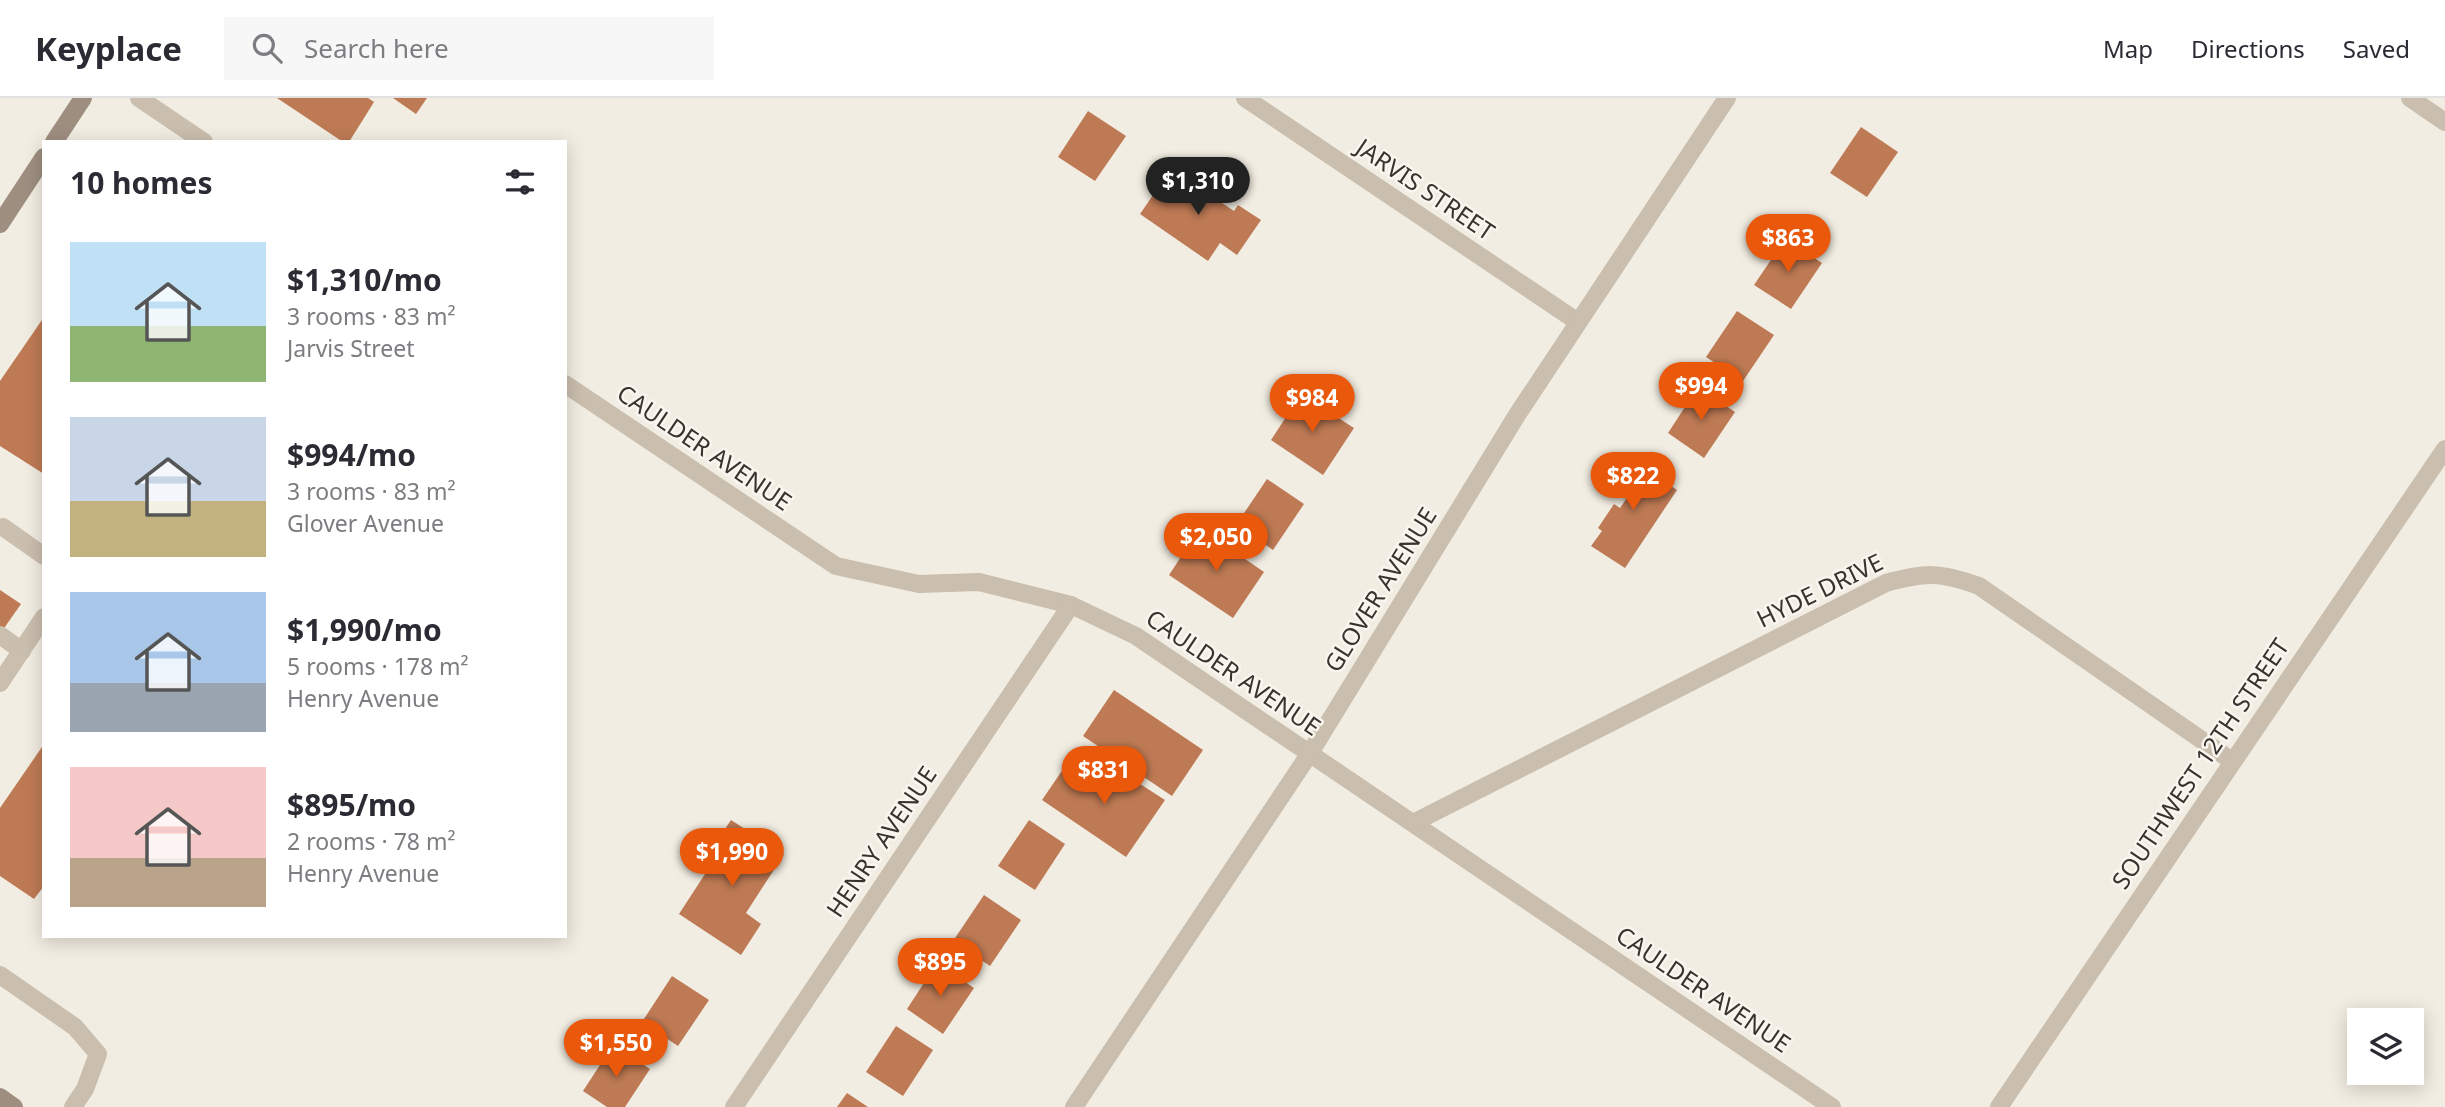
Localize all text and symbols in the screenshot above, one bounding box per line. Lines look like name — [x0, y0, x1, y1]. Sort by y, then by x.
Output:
search box — [224, 17, 714, 80]
text: Keyplace — [35, 26, 182, 71]
icon: search — [248, 29, 286, 67]
text: Search here — [304, 30, 449, 66]
text: Map — [2103, 32, 2153, 65]
text: Directions — [2191, 32, 2305, 65]
text: Saved — [2343, 32, 2410, 65]
street label: JARVIS STREET — [1349, 129, 1502, 248]
pin: $1,310 — [1141, 158, 1255, 217]
text: 10 homes — [70, 162, 213, 203]
icon: filters — [501, 163, 539, 201]
text: $1,310 — [1162, 164, 1234, 196]
pin: $863 — [1747, 214, 1829, 274]
text: $863 — [1762, 221, 1814, 253]
text: $1,310/mo — [287, 259, 442, 300]
icon: home — [126, 270, 210, 354]
text: 3 rooms · 83 m² — [287, 300, 456, 332]
text: Jarvis Street — [287, 332, 415, 364]
pin: $994 — [1660, 362, 1742, 422]
text: $994 — [1675, 369, 1727, 401]
pin: $984 — [1271, 374, 1353, 434]
street label: CAULDER AVENUE — [611, 376, 799, 517]
text: $984 — [1286, 381, 1338, 413]
text: $994/mo — [287, 434, 416, 475]
icon: home — [126, 445, 210, 529]
pin: $822 — [1592, 452, 1674, 512]
text: $822 — [1607, 459, 1659, 491]
text: 3 rooms · 83 m² — [287, 475, 456, 507]
street label: GLOVER AVENUE — [1316, 501, 1444, 678]
text: Glover Avenue — [287, 507, 444, 539]
pin: $2,050 — [1159, 514, 1273, 573]
text: $2,050 — [1180, 520, 1252, 552]
street label: HYDE DRIVE — [1751, 545, 1888, 634]
street label: CAULDER AVENUE — [1140, 601, 1328, 742]
text: $1,990/mo — [287, 609, 442, 650]
icon: home — [126, 620, 210, 704]
street label: SOUTHWEST 12TH STREET — [2104, 631, 2296, 895]
text: 5 rooms · 178 m² — [287, 650, 469, 682]
text: Henry Avenue — [287, 682, 439, 714]
pin: $831 — [1063, 746, 1145, 806]
text: $831 — [1078, 753, 1130, 785]
street label: HENRY AVENUE — [818, 759, 943, 923]
text: $895/mo — [287, 784, 416, 825]
icon: home — [126, 795, 210, 879]
text: 2 rooms · 78 m² — [287, 825, 456, 857]
pin: $1,990 — [675, 828, 789, 888]
text: $1,990 — [696, 835, 768, 867]
text: Henry Avenue — [287, 857, 439, 889]
street label: CAULDER AVENUE — [1610, 918, 1798, 1059]
pin: $895 — [899, 939, 981, 998]
text: $895 — [914, 945, 966, 977]
map controls — [2347, 1008, 2424, 1085]
button: layers — [2347, 1008, 2424, 1085]
pin: $1,550 — [559, 1020, 673, 1079]
text: $1,550 — [580, 1026, 652, 1058]

